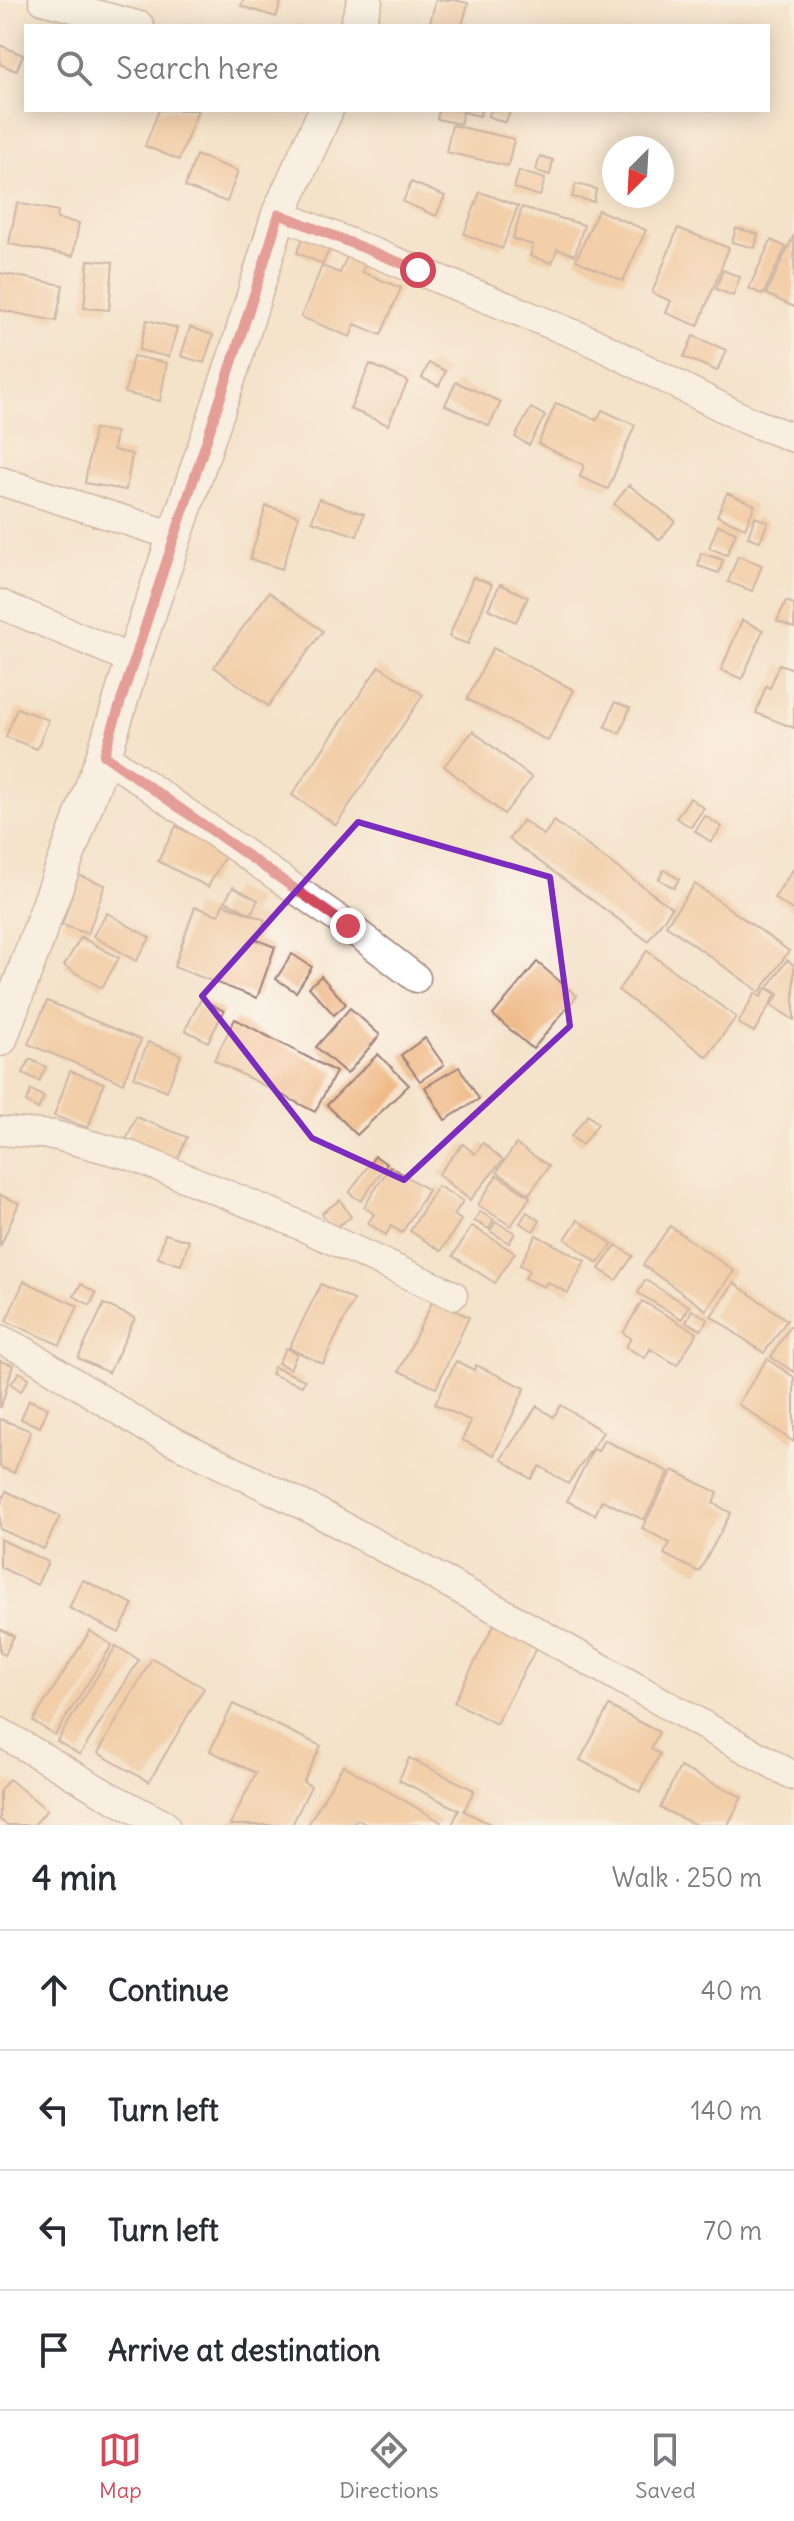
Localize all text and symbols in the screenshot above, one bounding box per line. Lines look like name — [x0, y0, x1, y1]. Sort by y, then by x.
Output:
search box — [24, 24, 770, 112]
icon: search — [52, 46, 96, 90]
text: Search here — [116, 49, 279, 87]
north arrow — [602, 136, 674, 208]
route start — [400, 252, 436, 288]
route end — [330, 908, 366, 944]
text: 4 min — [32, 1856, 117, 1899]
text: Walk · 250 m — [612, 1861, 762, 1894]
icon: ahead — [32, 1968, 76, 2012]
text: Continue — [108, 1971, 229, 2009]
text: 40 m — [701, 1974, 762, 2007]
icon: left — [32, 2088, 76, 2132]
text: Turn left — [108, 2091, 219, 2129]
text: 140 m — [691, 2094, 762, 2127]
icon: left — [32, 2208, 76, 2252]
text: Turn left — [108, 2211, 219, 2249]
text: 70 m — [703, 2214, 762, 2247]
icon: arrive — [32, 2328, 76, 2372]
text: Arrive at destination — [108, 2331, 380, 2369]
tab: Map — [98, 2428, 142, 2504]
tab: Directions — [339, 2428, 439, 2504]
tab: Saved — [635, 2428, 696, 2504]

